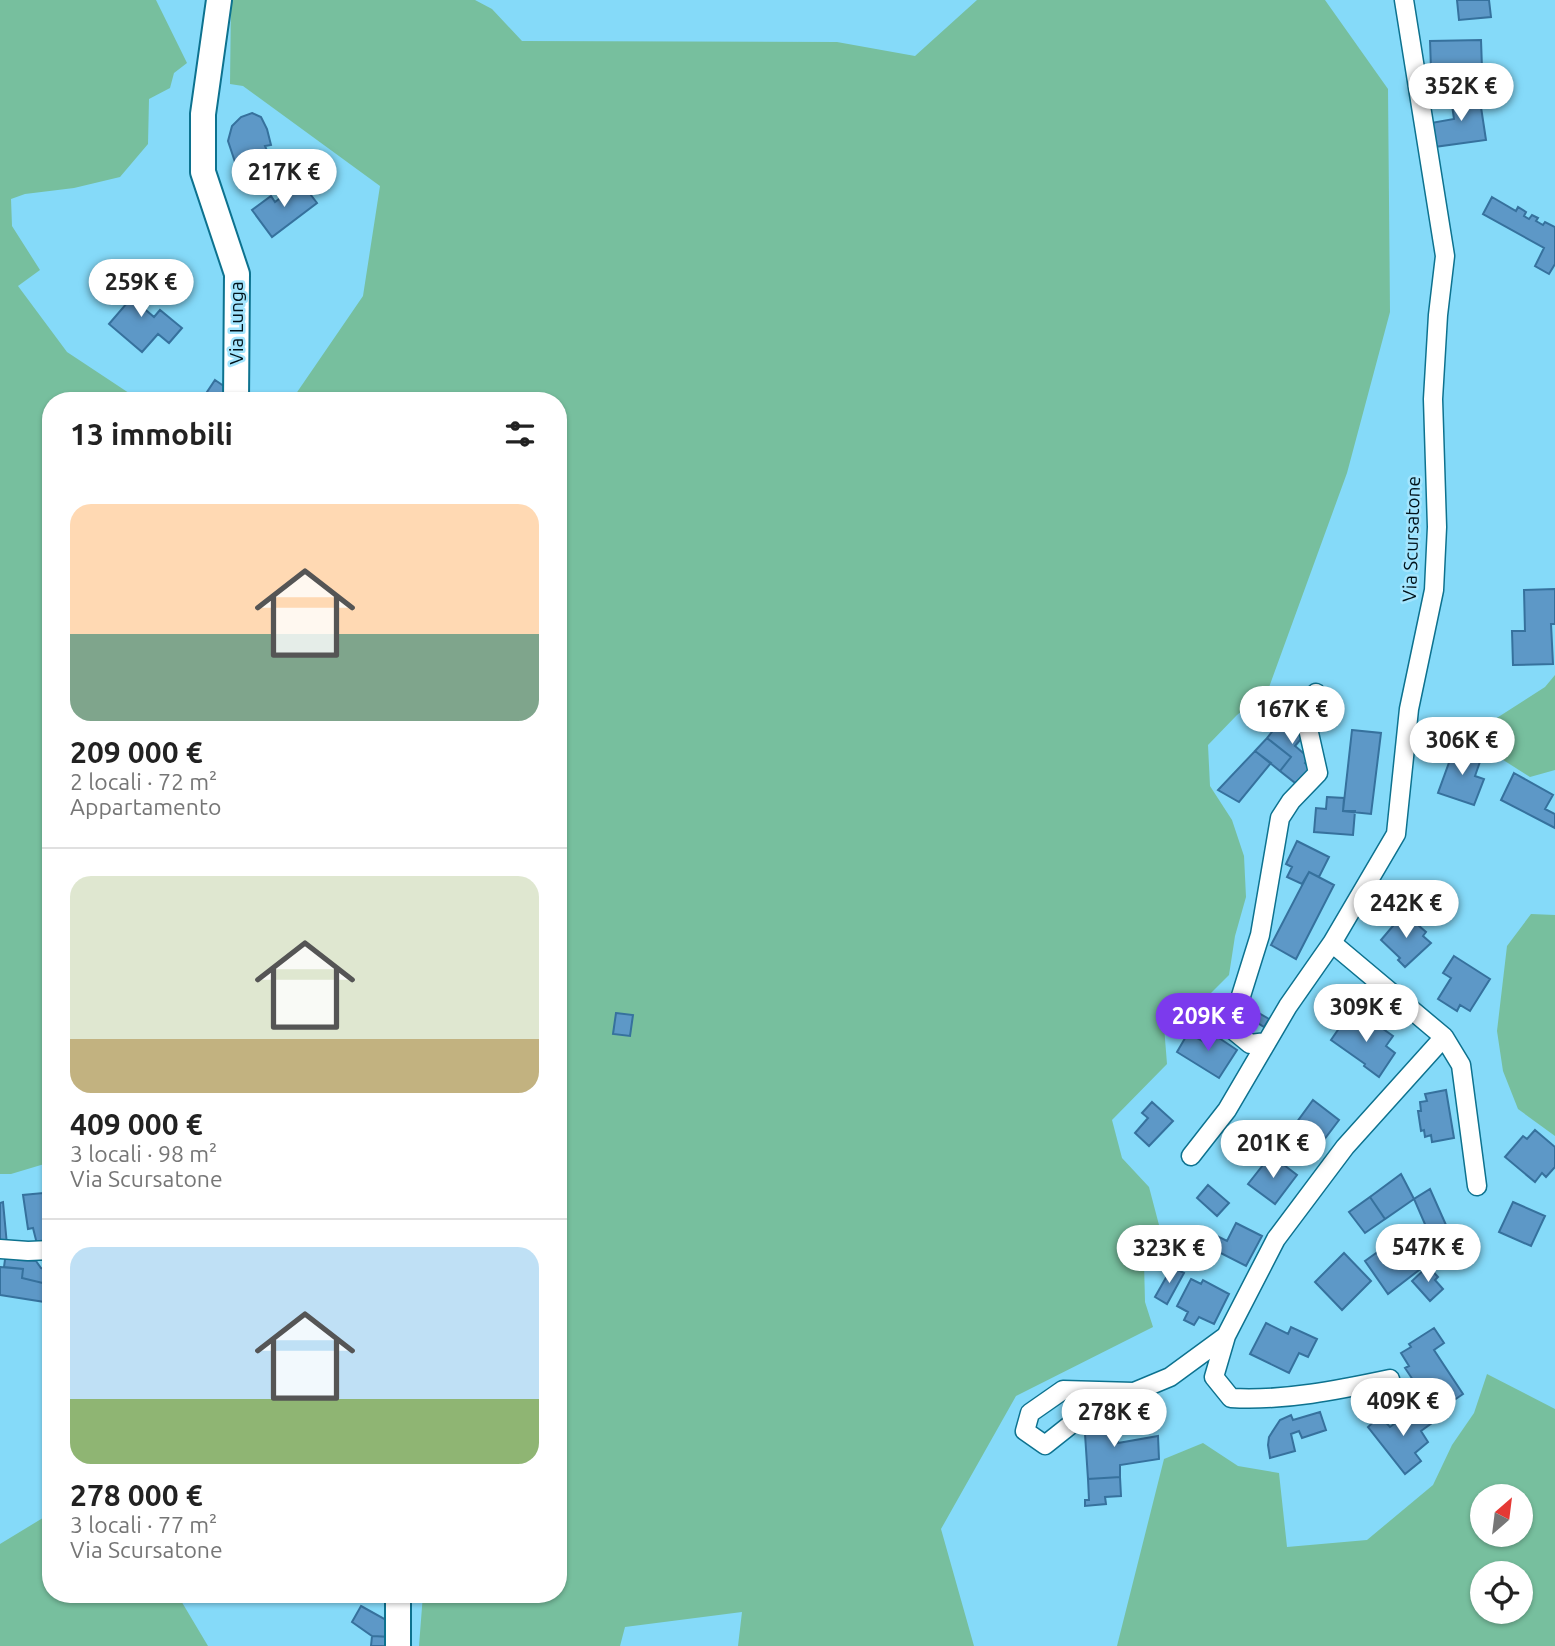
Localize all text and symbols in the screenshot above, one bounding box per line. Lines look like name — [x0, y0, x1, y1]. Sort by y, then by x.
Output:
pin: 352K € — [1404, 64, 1518, 123]
text: 352K € — [1425, 73, 1497, 98]
pin: 217K € — [227, 150, 341, 209]
text: 217K € — [248, 159, 320, 184]
pin: 259K € — [84, 260, 198, 319]
text: 259K € — [105, 269, 177, 294]
street label: Via Lunga — [225, 281, 247, 365]
icon: filters — [501, 415, 539, 453]
text: 13 immobili — [70, 417, 233, 451]
street label: Via Scursatone — [1398, 476, 1424, 602]
icon: home — [242, 550, 368, 676]
pin: 167K € — [1235, 686, 1349, 746]
text: 167K € — [1256, 696, 1328, 721]
pin: 306K € — [1405, 718, 1519, 777]
text: 306K € — [1426, 727, 1498, 752]
text: 209 000 € — [70, 735, 203, 769]
text: 2 locali · 72 m² — [70, 769, 217, 794]
text: Appartamento — [70, 794, 221, 819]
pin: 242K € — [1349, 880, 1463, 940]
text: 242K € — [1370, 890, 1442, 915]
icon: home — [242, 922, 368, 1048]
pin: 309K € — [1309, 984, 1423, 1044]
pin: 209K € — [1151, 993, 1265, 1053]
text: 309K € — [1330, 994, 1402, 1019]
text: 209K € — [1172, 1003, 1244, 1028]
text: 409 000 € — [70, 1107, 203, 1141]
pin: 201K € — [1216, 1120, 1330, 1180]
text: 201K € — [1237, 1130, 1309, 1155]
text: 3 locali · 98 m² — [70, 1141, 217, 1166]
text: Via Scursatone — [70, 1166, 223, 1191]
pin: 547K € — [1371, 1224, 1485, 1284]
pin: 323K € — [1112, 1226, 1226, 1285]
text: 547K € — [1392, 1234, 1464, 1259]
text: 323K € — [1133, 1235, 1205, 1260]
icon: home — [242, 1293, 368, 1419]
pin: 409K € — [1346, 1378, 1460, 1438]
text: 409K € — [1367, 1388, 1439, 1413]
pin: 278K € — [1057, 1390, 1171, 1449]
text: 278K € — [1078, 1399, 1150, 1424]
text: 278 000 € — [70, 1478, 203, 1512]
north arrow — [1470, 1484, 1533, 1547]
map controls — [1470, 1484, 1533, 1624]
text: 3 locali · 77 m² — [70, 1512, 217, 1537]
text: Via Scursatone — [70, 1537, 223, 1562]
button: locate — [1470, 1561, 1533, 1624]

